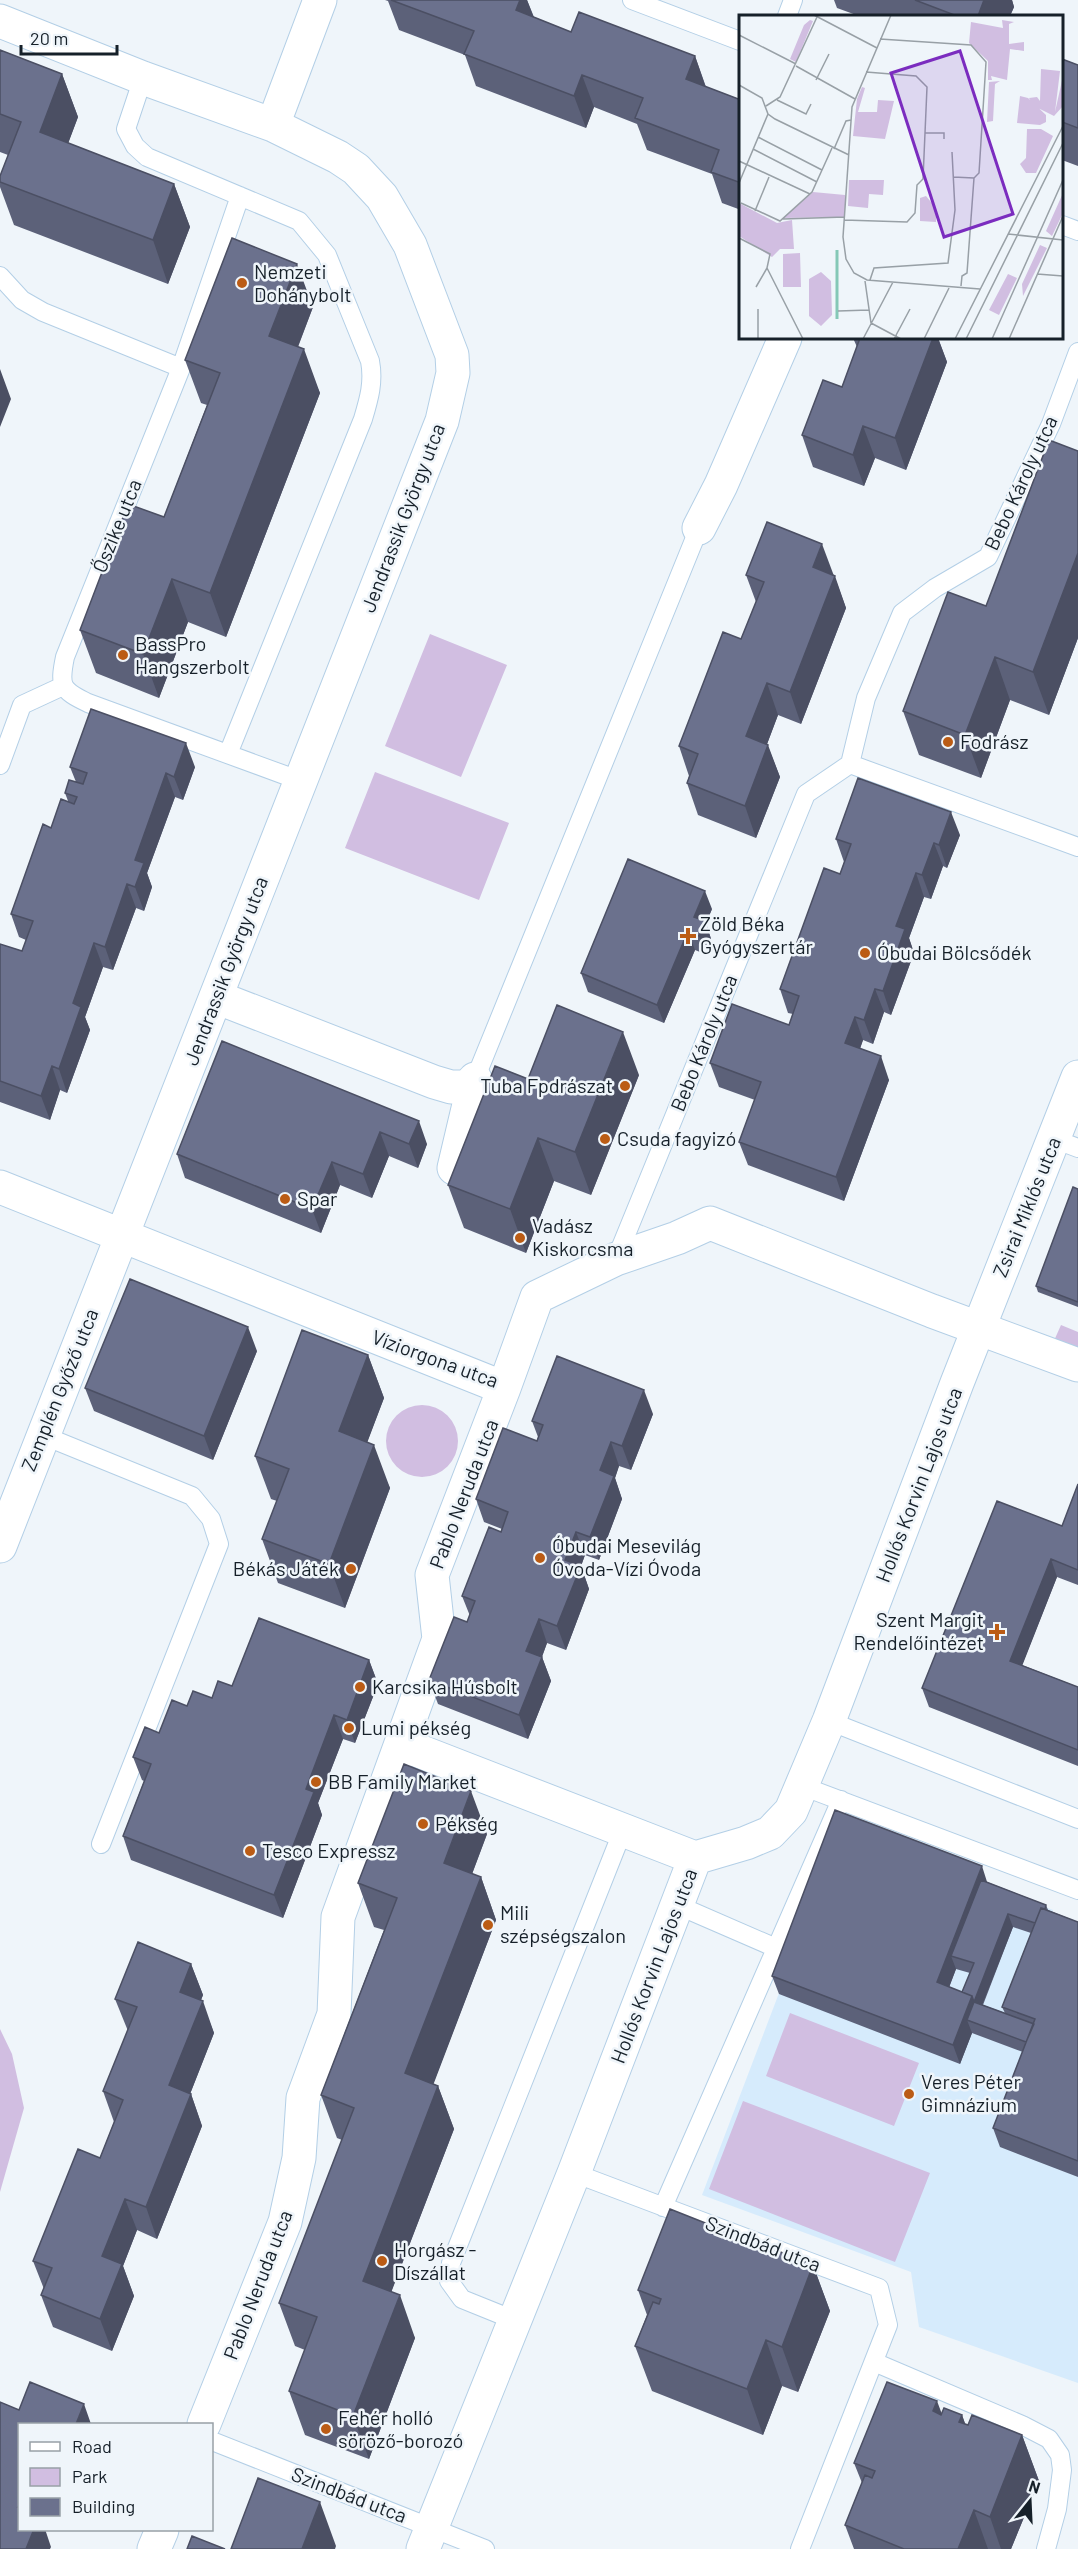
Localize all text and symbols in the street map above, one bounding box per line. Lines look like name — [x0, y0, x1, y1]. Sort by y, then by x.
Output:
inset map — [739, 15, 1063, 339]
scale bar — [21, 18, 117, 56]
text: 20 m — [30, 27, 68, 49]
place label: Nemzeti Dohánybolt — [254, 259, 352, 306]
marker: Nemzeti Dohánybolt — [235, 276, 249, 290]
street label: Bebo Károly utca — [978, 412, 1062, 554]
street label: Jendrassik György utca — [355, 420, 449, 615]
street label: Őszike utca — [86, 475, 146, 576]
place label: BassPro Hangszerbolt — [135, 631, 250, 678]
marker: BassPro Hangszerbolt — [116, 648, 130, 662]
place label: Fodrász — [960, 729, 1028, 753]
marker: Fodrász — [941, 735, 955, 749]
street label: Jendrassik György utca — [178, 873, 272, 1068]
place label: Zöld Béka Gyógyszertár — [700, 911, 813, 958]
marker: Zöld Béka Gyógyszertár — [681, 929, 695, 943]
place label: Óbudai Bölcsődék — [877, 940, 1032, 964]
marker: Óbudai Bölcsődék — [858, 946, 872, 960]
street label: Bebo Károly utca — [665, 971, 741, 1115]
place label: Tuba Fpdrászat — [480, 1073, 613, 1097]
marker: Tuba Fpdrászat — [618, 1079, 632, 1093]
place label: Csuda fagyizó — [617, 1126, 736, 1150]
marker: Csuda fagyizó — [598, 1132, 612, 1146]
street label: Zsirai Miklós utca — [987, 1133, 1065, 1280]
place label: Spar — [297, 1186, 337, 1210]
marker: Spar — [278, 1192, 292, 1206]
place label: Vadász Kiskorcsma — [532, 1213, 633, 1260]
marker: Vadász Kiskorcsma — [513, 1231, 527, 1245]
street label: Zemplén Győző utca — [16, 1305, 103, 1474]
street label: Víziorgona utca — [369, 1324, 502, 1392]
street label: Hollós Korvin Lajos utca — [870, 1384, 966, 1586]
street label: Pablo Neruda utca — [424, 1416, 503, 1572]
place label: Óbudai Mesevilág Óvoda-Vízi Óvoda — [552, 1533, 701, 1580]
marker: Óbudai Mesevilág Óvoda-Vízi Óvoda — [533, 1551, 547, 1565]
place label: Békás Játék — [233, 1556, 339, 1580]
marker: Békás Játék — [344, 1562, 358, 1576]
place label: Szent Margit Rendelőintézet — [853, 1607, 984, 1654]
marker: Szent Margit Rendelőintézet — [988, 1623, 1006, 1641]
place label: Karcsika Húsbolt — [372, 1674, 518, 1698]
marker: Karcsika Húsbolt — [353, 1680, 367, 1694]
place label: Lumi pékség — [361, 1715, 471, 1739]
marker: Lumi pékség — [342, 1721, 356, 1735]
place label: BB Family Market — [328, 1769, 477, 1793]
marker: BB Family Market — [309, 1775, 323, 1789]
place label: Pékség — [435, 1811, 498, 1835]
marker: Pékség — [416, 1817, 430, 1831]
place label: Tesco Expressz — [262, 1838, 396, 1862]
marker: Tesco Expressz — [243, 1844, 257, 1858]
street label: Hollós Korvin Lajos utca — [605, 1865, 701, 2067]
place label: Mili szépségszalon — [500, 1900, 626, 1947]
marker: Mili szépségszalon — [481, 1918, 495, 1932]
place label: Veres Péter Gimnázium — [921, 2069, 1021, 2116]
marker: Veres Péter Gimnázium — [902, 2087, 916, 2101]
street label: Pablo Neruda utca — [218, 2207, 297, 2363]
street label: Szindbád utca — [702, 2210, 824, 2276]
place label: Horgász - Díszállat — [394, 2237, 476, 2284]
marker: Horgász - Díszállat — [375, 2254, 389, 2268]
place label: Fehér holló söröző-borozó — [338, 2405, 463, 2452]
marker: Fehér holló söröző-borozó — [319, 2422, 333, 2436]
legend — [18, 2423, 213, 2531]
text: Road — [72, 2435, 112, 2457]
street label: Szindbád utca — [288, 2461, 410, 2527]
text: Park — [72, 2465, 107, 2487]
north arrow — [1000, 2471, 1060, 2531]
text: N — [1027, 2476, 1043, 2497]
text: Building — [72, 2495, 135, 2517]

